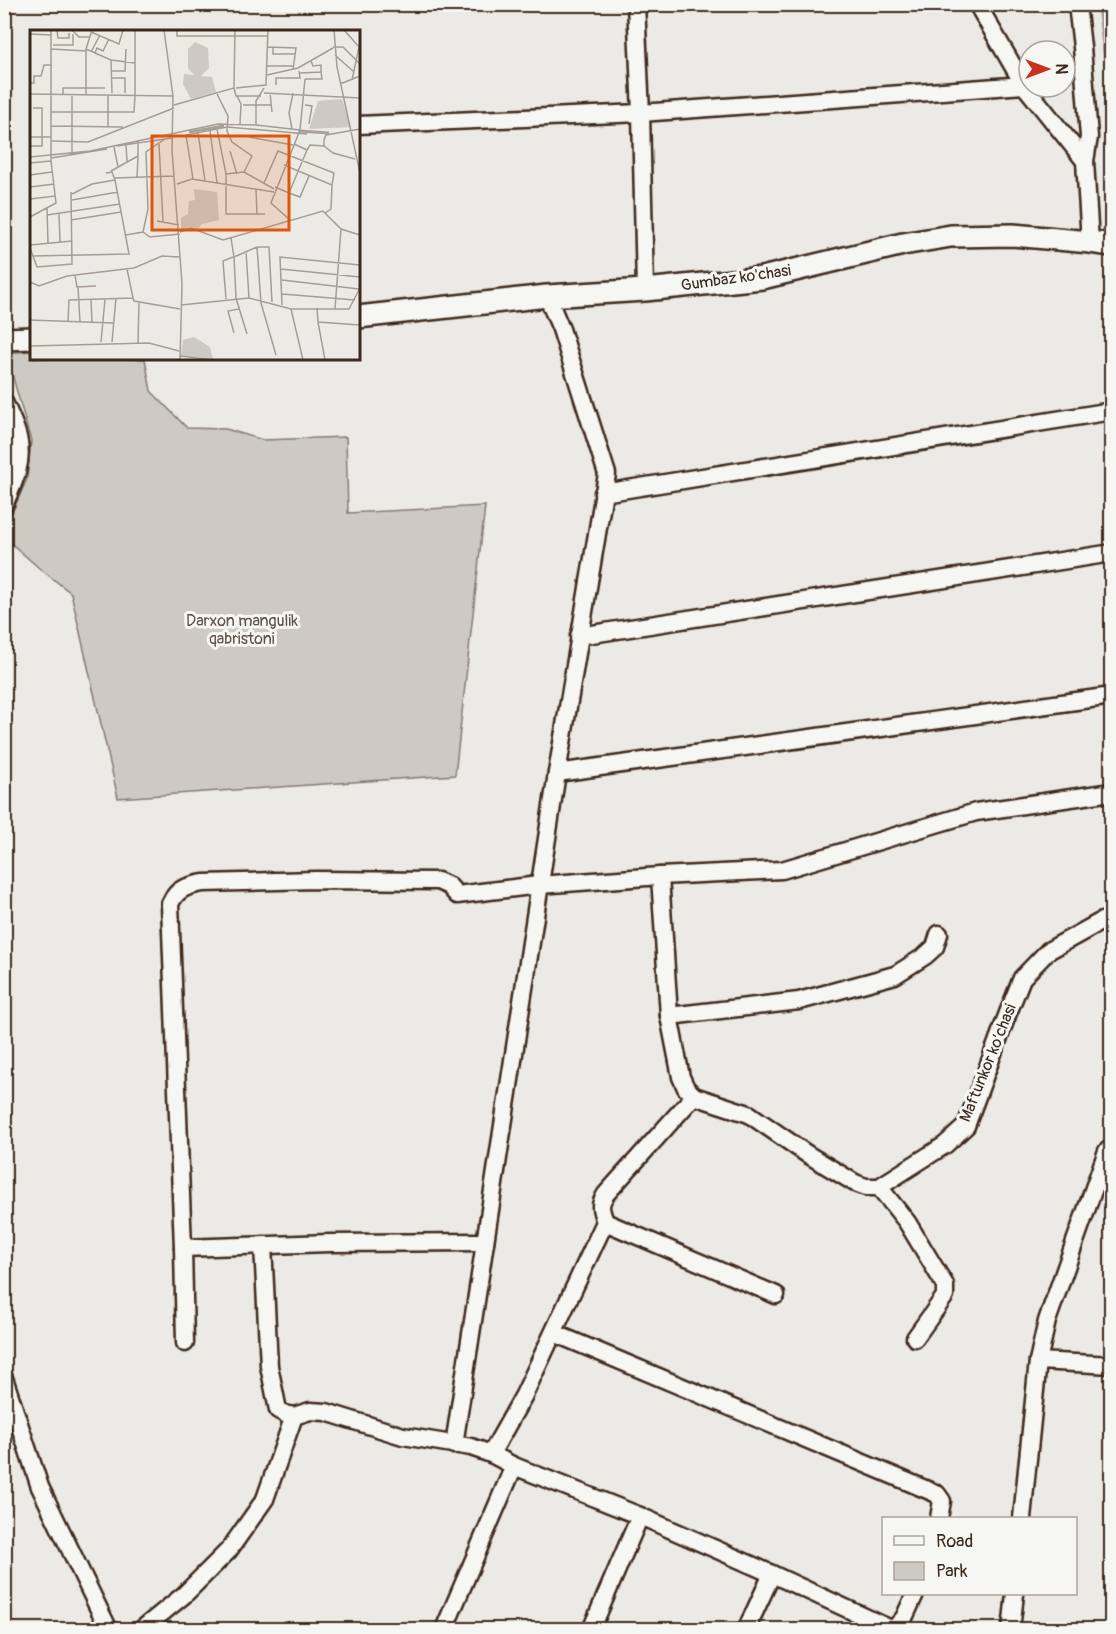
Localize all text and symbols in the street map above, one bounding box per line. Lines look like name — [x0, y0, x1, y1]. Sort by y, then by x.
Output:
inset map — [30, 30, 360, 360]
north arrow — [1017, 39, 1077, 99]
text: N — [1051, 64, 1071, 75]
street label: Gumbaz ko'chasi — [680, 260, 792, 296]
park label: Darxon mangulik qabristoni — [186, 611, 298, 649]
street label: Maftunkor ko’chasi — [955, 1001, 1021, 1125]
legend — [882, 1517, 1077, 1595]
text: Road — [936, 1530, 973, 1553]
text: Park — [936, 1560, 968, 1583]

